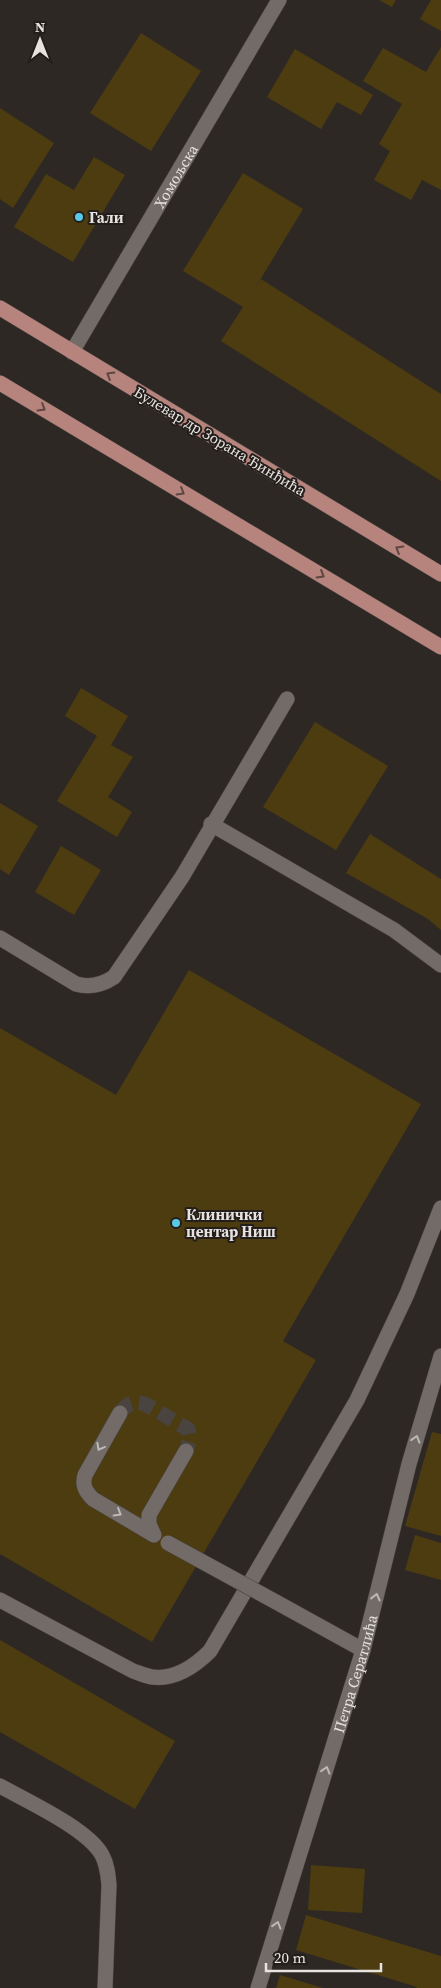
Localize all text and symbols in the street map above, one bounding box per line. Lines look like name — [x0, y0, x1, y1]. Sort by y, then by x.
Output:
north arrow — [15, 15, 65, 65]
text: N — [35, 17, 45, 37]
street label: Хомољска — [148, 140, 203, 212]
place label: Гали — [89, 207, 124, 228]
marker: Гали — [73, 211, 85, 223]
one-way arrow — [107, 371, 116, 381]
street label: Булевар др Зорана Ђинђића — [130, 381, 310, 501]
one-way arrow — [36, 402, 45, 412]
one-way arrow — [176, 485, 185, 495]
one-way arrow — [396, 546, 405, 556]
one-way arrow — [315, 569, 324, 579]
place label: Клинички центар Ниш — [186, 1204, 276, 1242]
marker: Клинички центар Ниш — [170, 1217, 182, 1229]
one-way arrow — [411, 1436, 421, 1444]
one-way arrow — [97, 1442, 107, 1451]
one-way arrow — [112, 1507, 121, 1517]
one-way arrow — [370, 1592, 381, 1601]
street label: Петра Сератлића — [327, 1612, 382, 1735]
one-way arrow — [320, 1766, 330, 1774]
one-way arrow — [272, 1921, 282, 1929]
scale bar — [266, 1940, 381, 1972]
text: 20 m — [274, 1947, 306, 1968]

